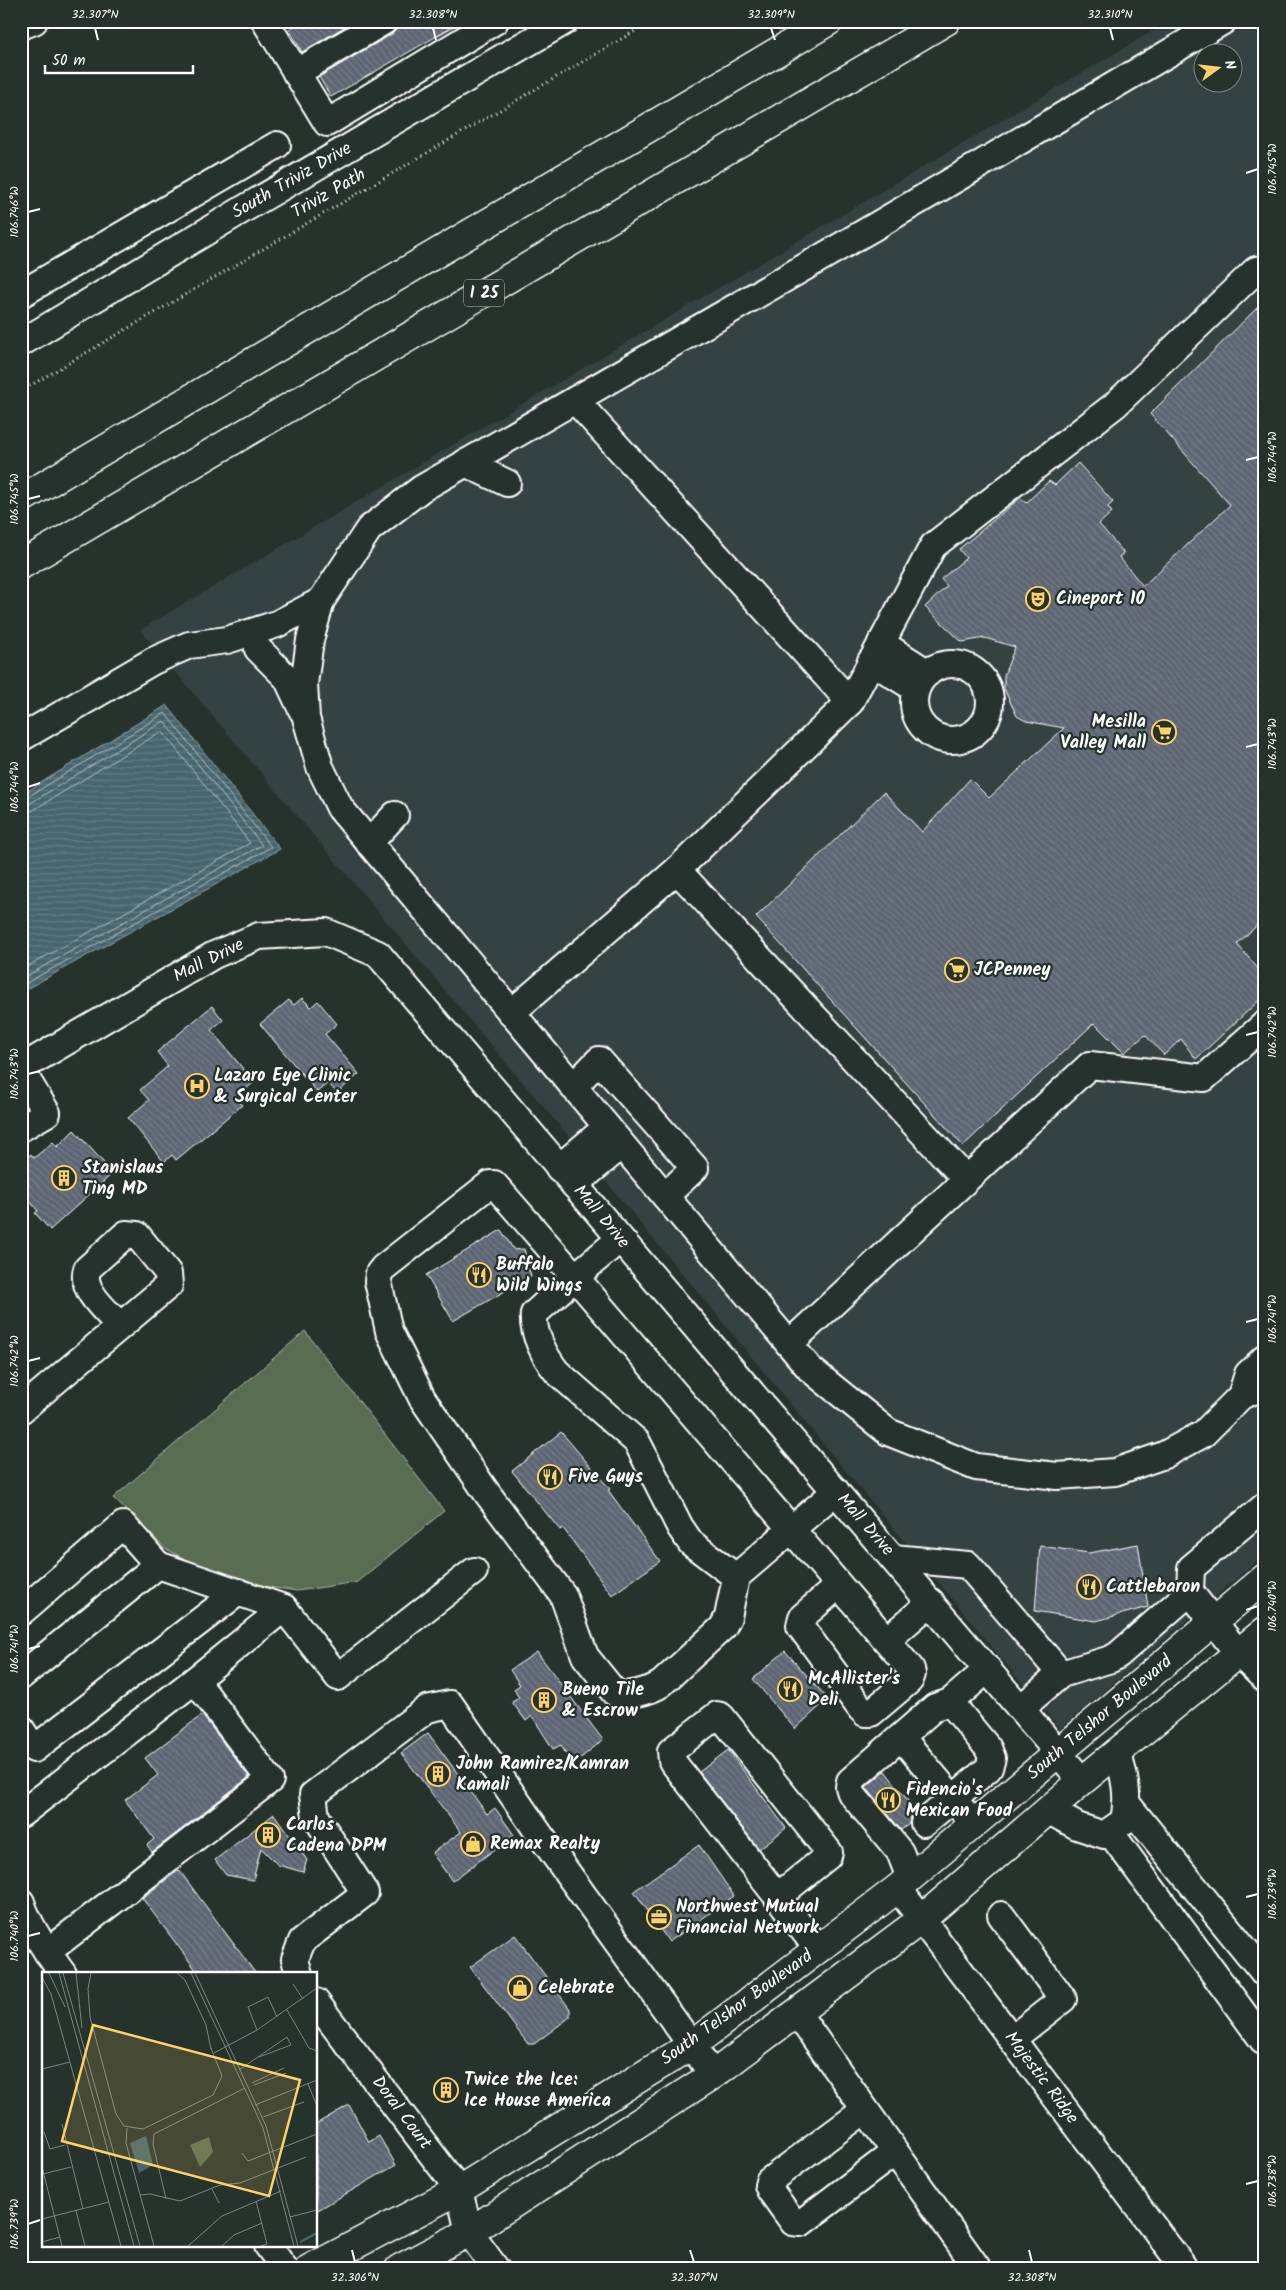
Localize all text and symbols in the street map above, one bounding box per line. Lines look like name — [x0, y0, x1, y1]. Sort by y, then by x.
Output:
text: 32.307°N — [71, 5, 119, 24]
text: 32.308°N — [409, 5, 457, 24]
text: 32.309°N — [747, 5, 795, 24]
text: 32.310°N — [1087, 5, 1133, 24]
scale bar — [45, 42, 192, 74]
north arrow — [1194, 42, 1244, 92]
text: 50 m — [52, 49, 86, 73]
text: N — [1218, 58, 1241, 72]
street label: South Triviz Drive — [226, 135, 358, 227]
text: 106.745°W — [1263, 143, 1282, 195]
street label: Triviz Path — [286, 161, 372, 227]
text: 106.746°W — [5, 186, 24, 238]
road number: I 25 — [464, 280, 504, 306]
text: 106.744°W — [1263, 431, 1282, 483]
text: 106.745°W — [5, 473, 24, 525]
place label: Cineport 10 — [1056, 585, 1145, 614]
theatre icon: Cineport 10 — [1025, 586, 1051, 612]
place label: Mesilla Valley Mall — [1060, 708, 1146, 758]
text: 106.743°W — [1263, 718, 1282, 770]
supermarket icon: Mesilla Valley Mall — [1151, 719, 1177, 745]
text: 106.744°W — [5, 761, 24, 813]
street label: Mall Drive — [168, 931, 250, 991]
place label: JCPenney — [974, 956, 1051, 985]
supermarket icon: JCPenney — [944, 957, 970, 983]
text: 106.742°W — [1263, 1006, 1282, 1058]
text: 106.743°W — [5, 1048, 24, 1100]
place label: Lazaro Eye Clinic & Surgical Center — [214, 1062, 358, 1112]
hospital icon: Lazaro Eye Clinic & Surgical Center — [184, 1073, 210, 1099]
place label: Stanislaus Ting MD — [82, 1154, 164, 1204]
building icon: Stanislaus Ting MD — [51, 1165, 77, 1191]
street label: Mall Drive — [565, 1178, 637, 1256]
place label: Buffalo Wild Wings — [496, 1251, 583, 1301]
restaurant icon: Buffalo Wild Wings — [466, 1262, 492, 1288]
text: 106.741°W — [1263, 1295, 1282, 1343]
text: 106.742°W — [5, 1335, 24, 1387]
place label: Five Guys — [568, 1463, 644, 1492]
restaurant icon: Five Guys — [537, 1464, 563, 1490]
street label: Mall Drive — [829, 1487, 901, 1563]
place label: Cattlebaron — [1106, 1573, 1200, 1602]
restaurant icon: Cattlebaron — [1076, 1574, 1102, 1600]
text: 106.740°W — [1263, 1581, 1282, 1631]
text: 106.741°W — [5, 1625, 24, 1673]
street label: South Telshor Boulevard — [1021, 1648, 1180, 1788]
place label: McAllister's Deli — [808, 1665, 901, 1715]
place label: Bueno Tile & Escrow — [562, 1676, 644, 1726]
restaurant icon: McAllister's Deli — [777, 1676, 803, 1702]
building icon: Bueno Tile & Escrow — [531, 1687, 557, 1713]
place label: John Ramirez/Kamran Kamali — [456, 1750, 629, 1800]
building icon: John Ramirez/Kamran Kamali — [425, 1761, 451, 1787]
place label: Fidencio's Mexican Food — [906, 1776, 1013, 1826]
restaurant icon: Fidencio's Mexican Food — [875, 1787, 901, 1813]
place label: Carlos Cadena DPM — [286, 1811, 387, 1861]
building icon: Carlos Cadena DPM — [255, 1822, 281, 1848]
place label: Remax Realty — [490, 1830, 601, 1859]
shop icon: Remax Realty — [460, 1831, 486, 1857]
text: 106.739°W — [1263, 1869, 1282, 1919]
place label: Northwest Mutual Financial Network — [676, 1893, 820, 1943]
office icon: Northwest Mutual Financial Network — [646, 1904, 672, 1930]
text: 106.740°W — [5, 1911, 24, 1961]
street label: South Telshor Boulevard — [655, 1942, 820, 2073]
inset map — [42, 1972, 318, 2248]
place label: Celebrate — [538, 1974, 614, 2003]
shop icon: Celebrate — [507, 1975, 533, 2001]
street label: Majestic Ridge — [996, 2025, 1086, 2131]
place label: Twice the Ice: Ice House America — [464, 2066, 611, 2116]
street label: Doral Court — [363, 2070, 439, 2157]
building icon: Twice the Ice: Ice House America — [433, 2077, 459, 2103]
text: 106.738°W — [1263, 2155, 1282, 2207]
text: 106.739°W — [5, 2199, 24, 2249]
text: 32.306°N — [331, 2268, 379, 2287]
text: 32.307°N — [670, 2268, 718, 2287]
text: 32.308°N — [1008, 2268, 1056, 2287]

